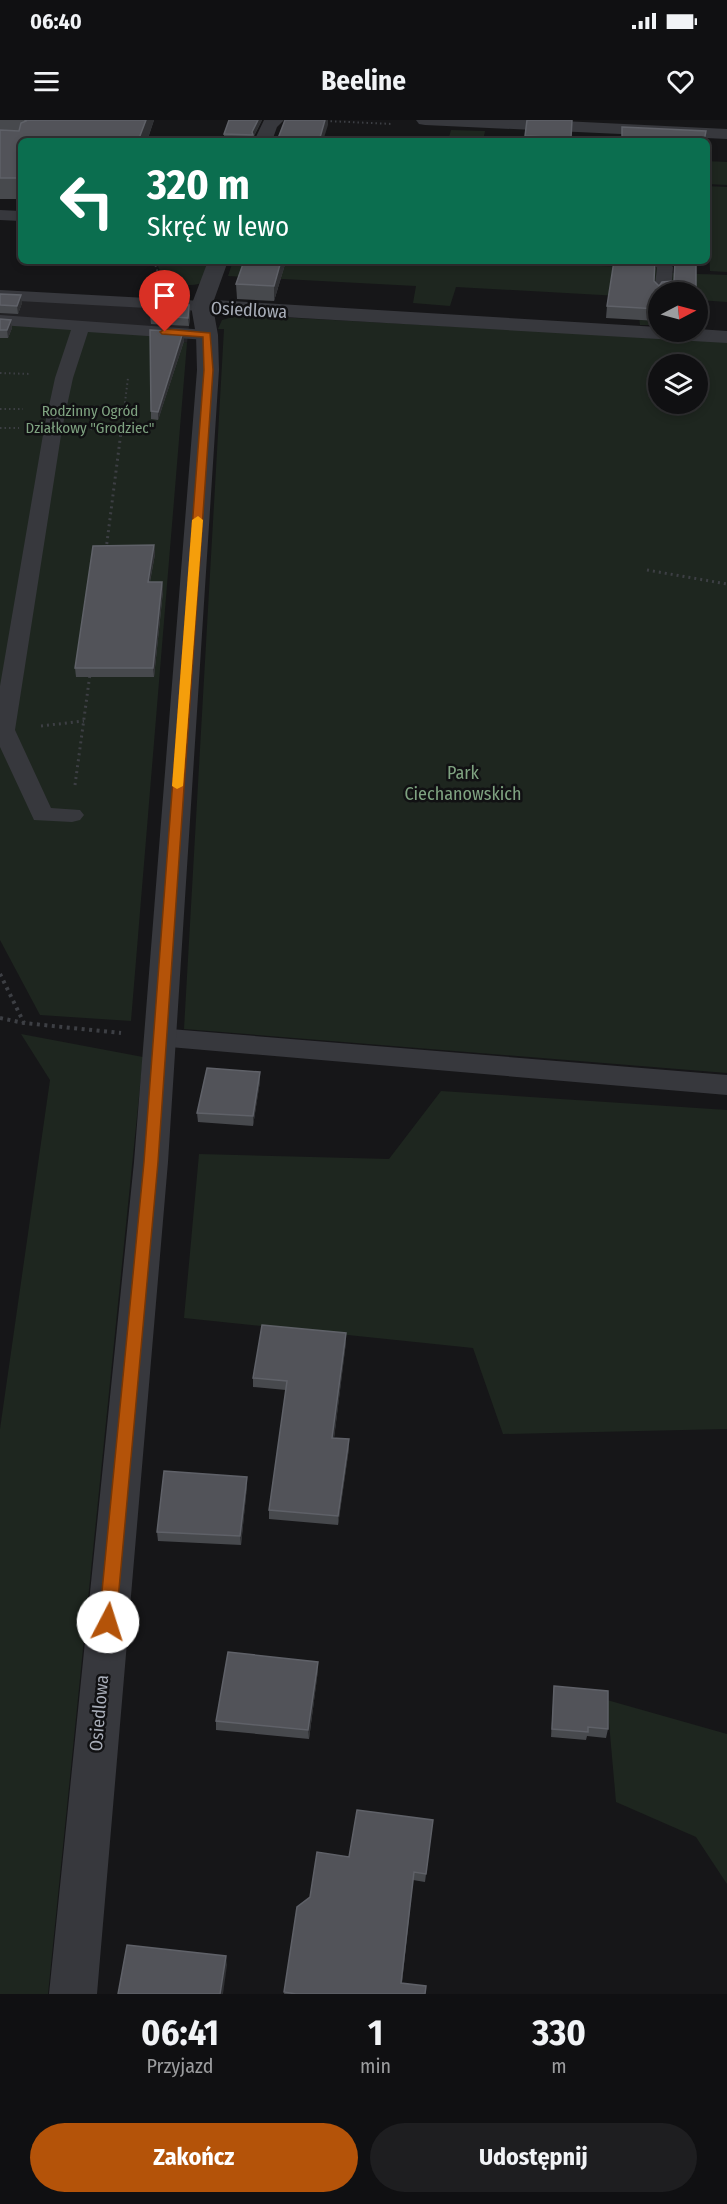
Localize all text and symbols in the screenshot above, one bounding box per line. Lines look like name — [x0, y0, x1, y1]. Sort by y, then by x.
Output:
text: 06:40 — [30, 8, 82, 35]
icon: menu — [30, 65, 63, 98]
text: Beeline — [321, 65, 406, 97]
icon: heart — [664, 65, 697, 98]
text: 320 m — [147, 160, 250, 210]
icon: left — [48, 162, 126, 240]
text: Skręć w lewo — [147, 211, 289, 243]
pin — [139, 270, 190, 332]
icon: arrive — [148, 279, 181, 312]
north arrow — [648, 282, 708, 342]
map controls — [648, 282, 708, 414]
street label: Osiedlowa — [210, 297, 288, 323]
button: layers — [648, 354, 708, 414]
park label: Rodzinny Ogród Działkowy "Grodziec" — [26, 402, 154, 437]
park label: Park Ciechanowskich — [404, 762, 522, 805]
position arrow — [76, 1590, 140, 1654]
street label: Osiedlowa — [85, 1674, 113, 1752]
text: 06:41 — [141, 2011, 219, 2055]
text: 1 — [368, 2011, 383, 2055]
text: 330 — [532, 2011, 586, 2055]
text: Przyjazd — [147, 2054, 214, 2078]
text: min — [360, 2054, 391, 2078]
text: m — [551, 2054, 567, 2078]
button: Zakończ — [30, 2123, 358, 2192]
button: Udostępnij — [370, 2123, 697, 2192]

